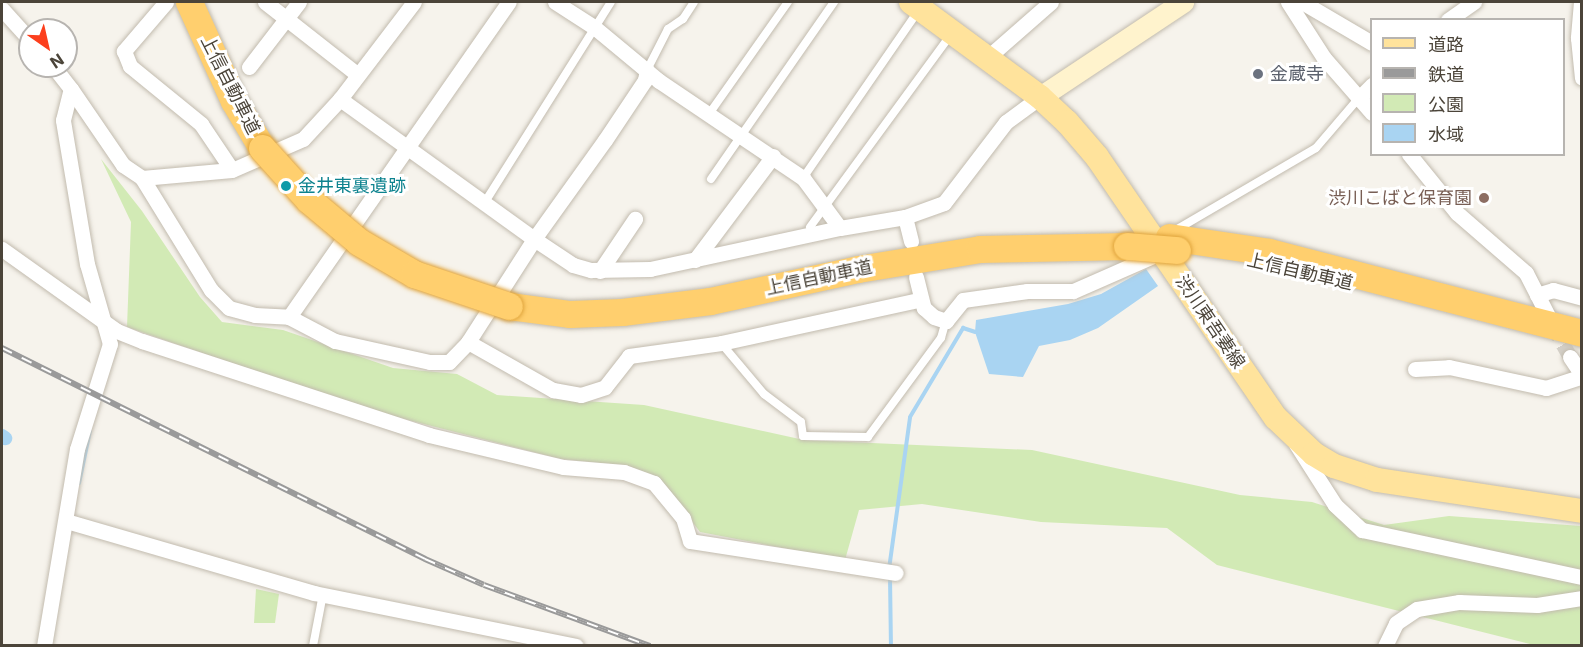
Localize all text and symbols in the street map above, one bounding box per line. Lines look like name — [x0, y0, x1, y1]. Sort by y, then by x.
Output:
north arrow — [18, 18, 78, 78]
legend — [1370, 18, 1565, 156]
street label: 上信自動車道 — [196, 32, 264, 138]
text: 道路 — [1428, 34, 1464, 55]
text: N — [46, 50, 68, 73]
place label: 金蔵寺 — [1270, 63, 1324, 85]
text: 鉄道 — [1428, 64, 1464, 85]
marker: 金蔵寺 — [1251, 67, 1265, 81]
text: 公園 — [1428, 94, 1464, 115]
text: 水域 — [1428, 124, 1464, 145]
place label: 金井東裏遺跡 — [298, 175, 406, 197]
marker: 金井東裏遺跡 — [279, 179, 293, 193]
place label: 渋川こばと保育園 — [1328, 187, 1472, 209]
marker: 渋川こばと保育園 — [1477, 191, 1491, 205]
street label: 上信自動車道 — [1245, 249, 1355, 295]
street label: 上信自動車道 — [764, 256, 874, 300]
street label: 渋川東吾妻線 — [1171, 271, 1249, 373]

